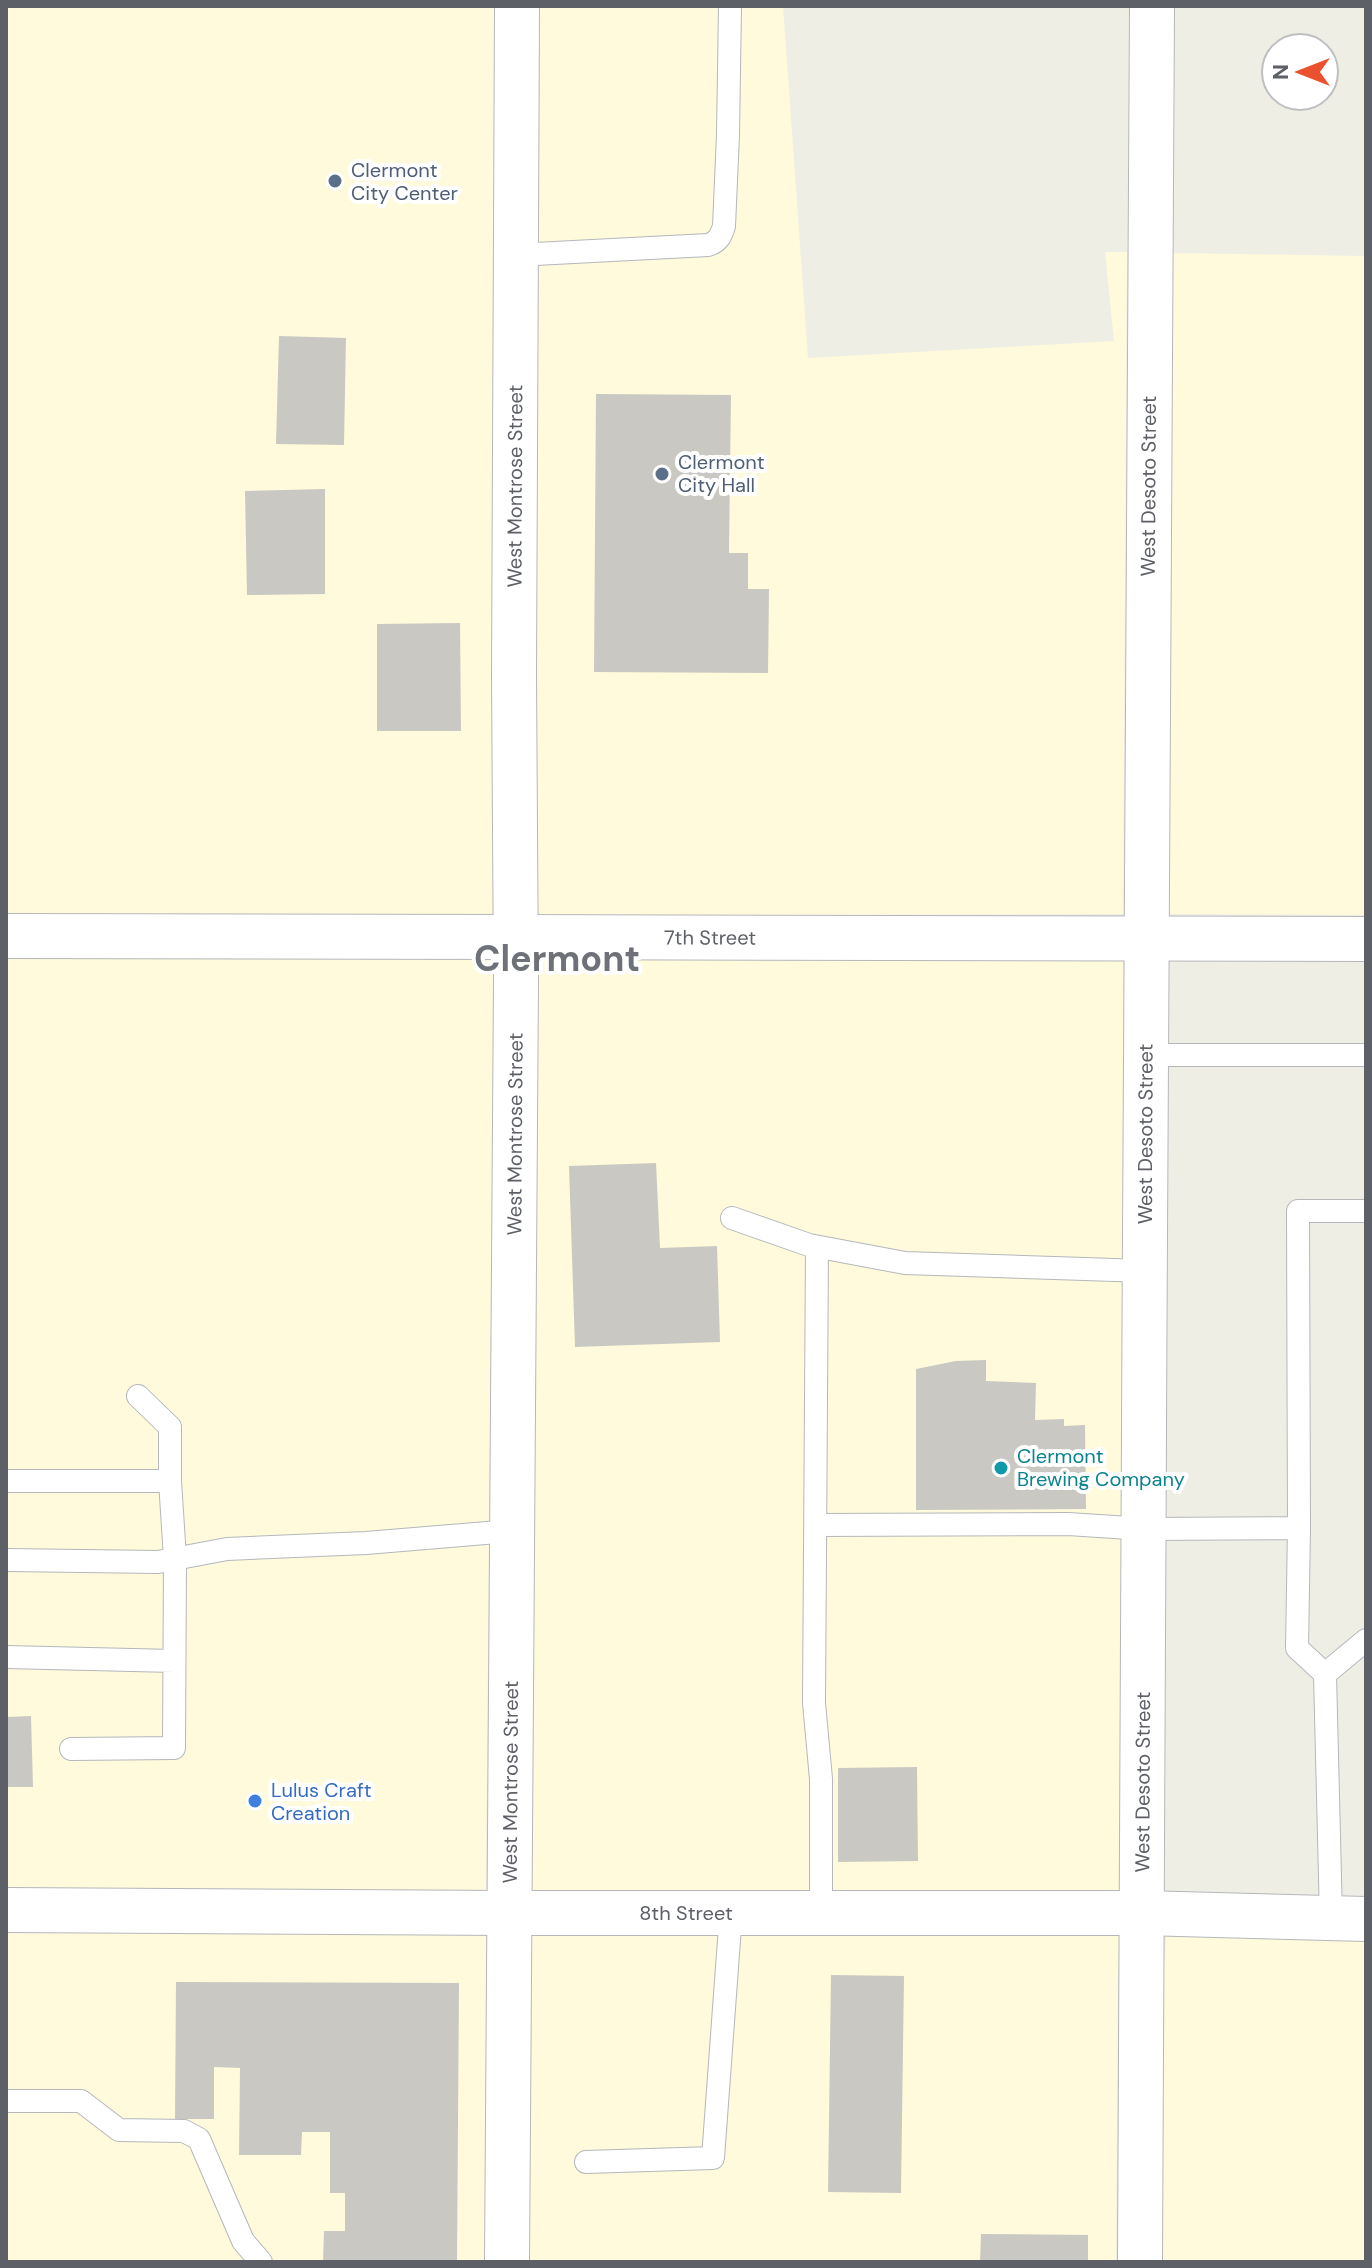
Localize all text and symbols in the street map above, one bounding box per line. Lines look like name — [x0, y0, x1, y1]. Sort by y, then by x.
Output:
north arrow — [1260, 32, 1340, 112]
text: N — [1266, 64, 1295, 80]
place label: Clermont City Center — [351, 157, 458, 206]
marker: Clermont City Center — [326, 172, 344, 190]
street label: West Montrose Street — [501, 384, 528, 588]
street label: West Desoto Street — [1135, 395, 1162, 576]
place label: Clermont City Hall — [678, 449, 765, 498]
marker: Clermont City Hall — [653, 465, 671, 483]
street label: 7th Street — [664, 924, 756, 951]
district label: Clermont — [474, 935, 640, 982]
street label: West Montrose Street — [501, 1032, 529, 1236]
street label: West Desoto Street — [1132, 1043, 1159, 1224]
place label: Clermont Brewing Company — [1017, 1443, 1185, 1492]
marker: Clermont Brewing Company — [992, 1459, 1010, 1477]
street label: West Montrose Street — [497, 1680, 524, 1884]
street label: West Desoto Street — [1129, 1691, 1156, 1872]
place label: Lulus Craft Creation — [271, 1777, 372, 1826]
marker: Lulus Craft Creation — [246, 1792, 264, 1810]
street label: 8th Street — [639, 1900, 733, 1926]

